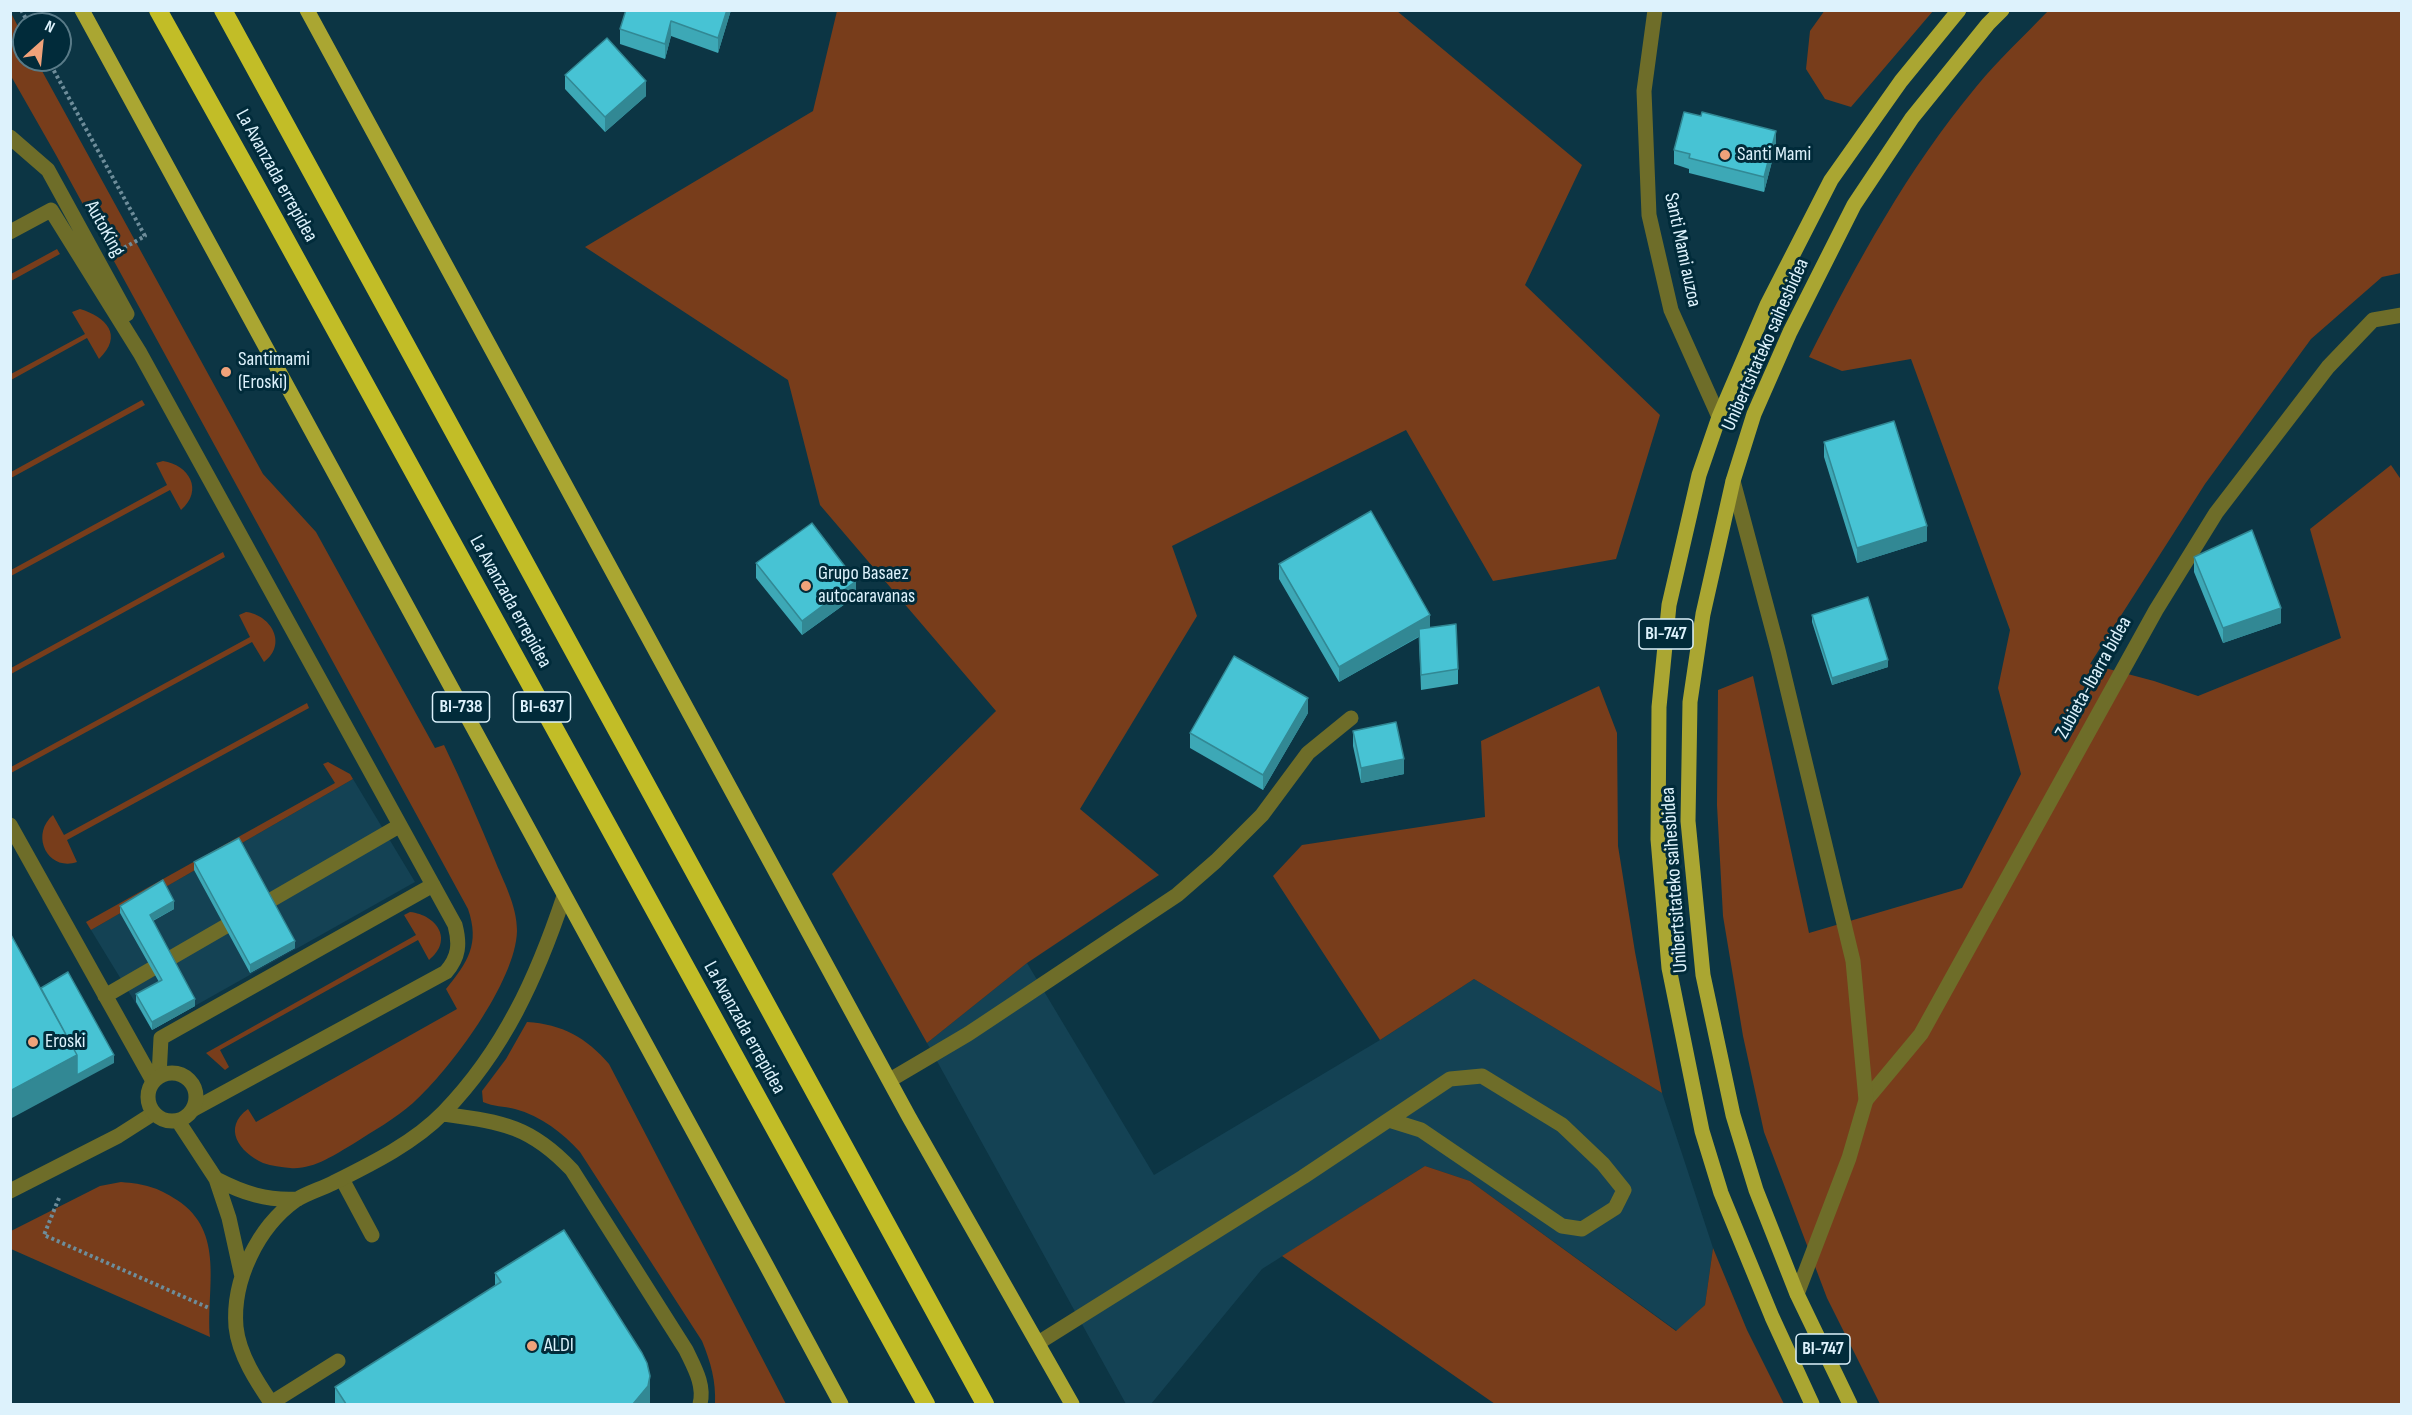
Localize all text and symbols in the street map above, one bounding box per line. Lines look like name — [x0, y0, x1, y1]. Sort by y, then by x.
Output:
north arrow — [12, 12, 72, 72]
text: N — [41, 17, 58, 38]
street label: La Avanzada errepidea — [230, 106, 322, 246]
place label: Santi Mami — [1737, 143, 1811, 167]
marker: Santi Mami — [1718, 148, 1732, 162]
street label: Santi Mami auzoa — [1658, 191, 1706, 309]
street label: AutoKing — [79, 197, 129, 261]
street label: Unibertsitateko saihesbidea — [1717, 255, 1815, 435]
place label: Santimami (Eroski) — [238, 348, 310, 395]
marker: Santimami (Eroski) — [219, 365, 233, 379]
street label: La Avanzada errepidea — [464, 532, 556, 672]
place label: Grupo Basaez autocaravanas — [818, 562, 915, 609]
marker: Grupo Basaez autocaravanas — [799, 579, 813, 593]
street label: Zubieta-Ibarra bidea — [2051, 613, 2137, 743]
road number: BI-747 — [1639, 619, 1693, 649]
road number: BI-738 — [432, 692, 490, 722]
road number: BI-637 — [514, 692, 570, 722]
street label: Unibertsitateko saihesbidea — [1657, 786, 1693, 974]
street label: La Avanzada errepidea — [698, 958, 790, 1098]
place label: Eroski — [45, 1030, 85, 1054]
marker: Eroski — [26, 1035, 40, 1049]
place label: ALDI — [544, 1334, 574, 1358]
road number: BI-747 — [1796, 1334, 1850, 1364]
marker: ALDI — [525, 1339, 539, 1353]

